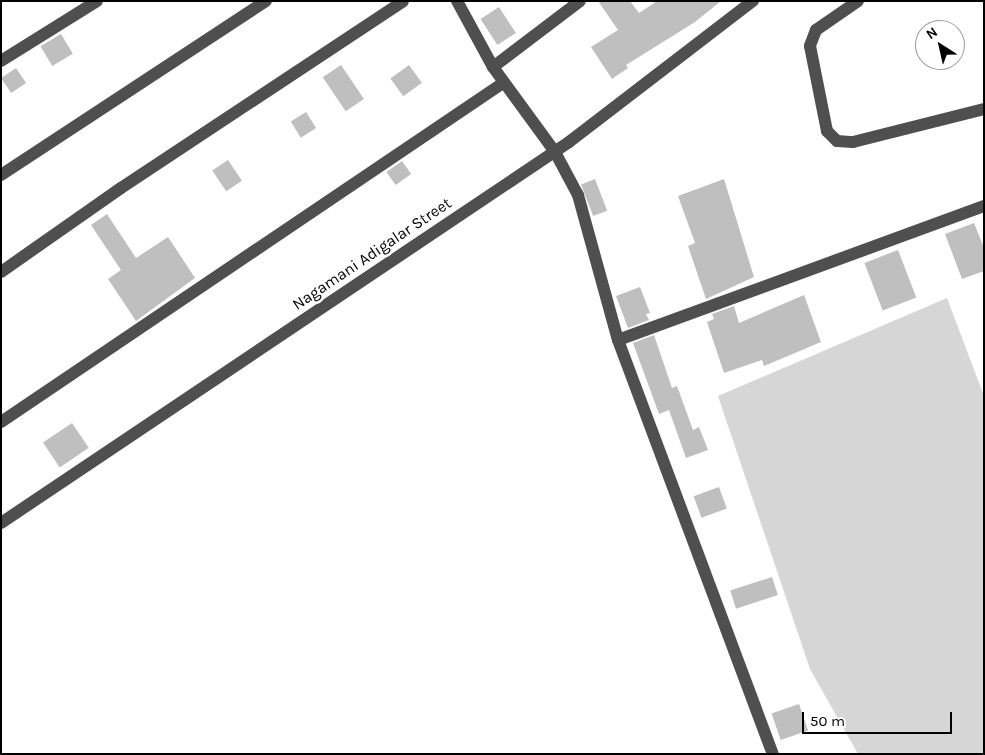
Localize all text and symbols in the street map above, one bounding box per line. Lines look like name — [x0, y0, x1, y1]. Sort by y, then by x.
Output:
north arrow — [915, 20, 965, 70]
text: N — [923, 23, 941, 43]
street label: Nagamani Adigalar Street — [289, 194, 455, 314]
scale bar — [805, 702, 955, 734]
text: 50 m — [810, 712, 845, 730]

